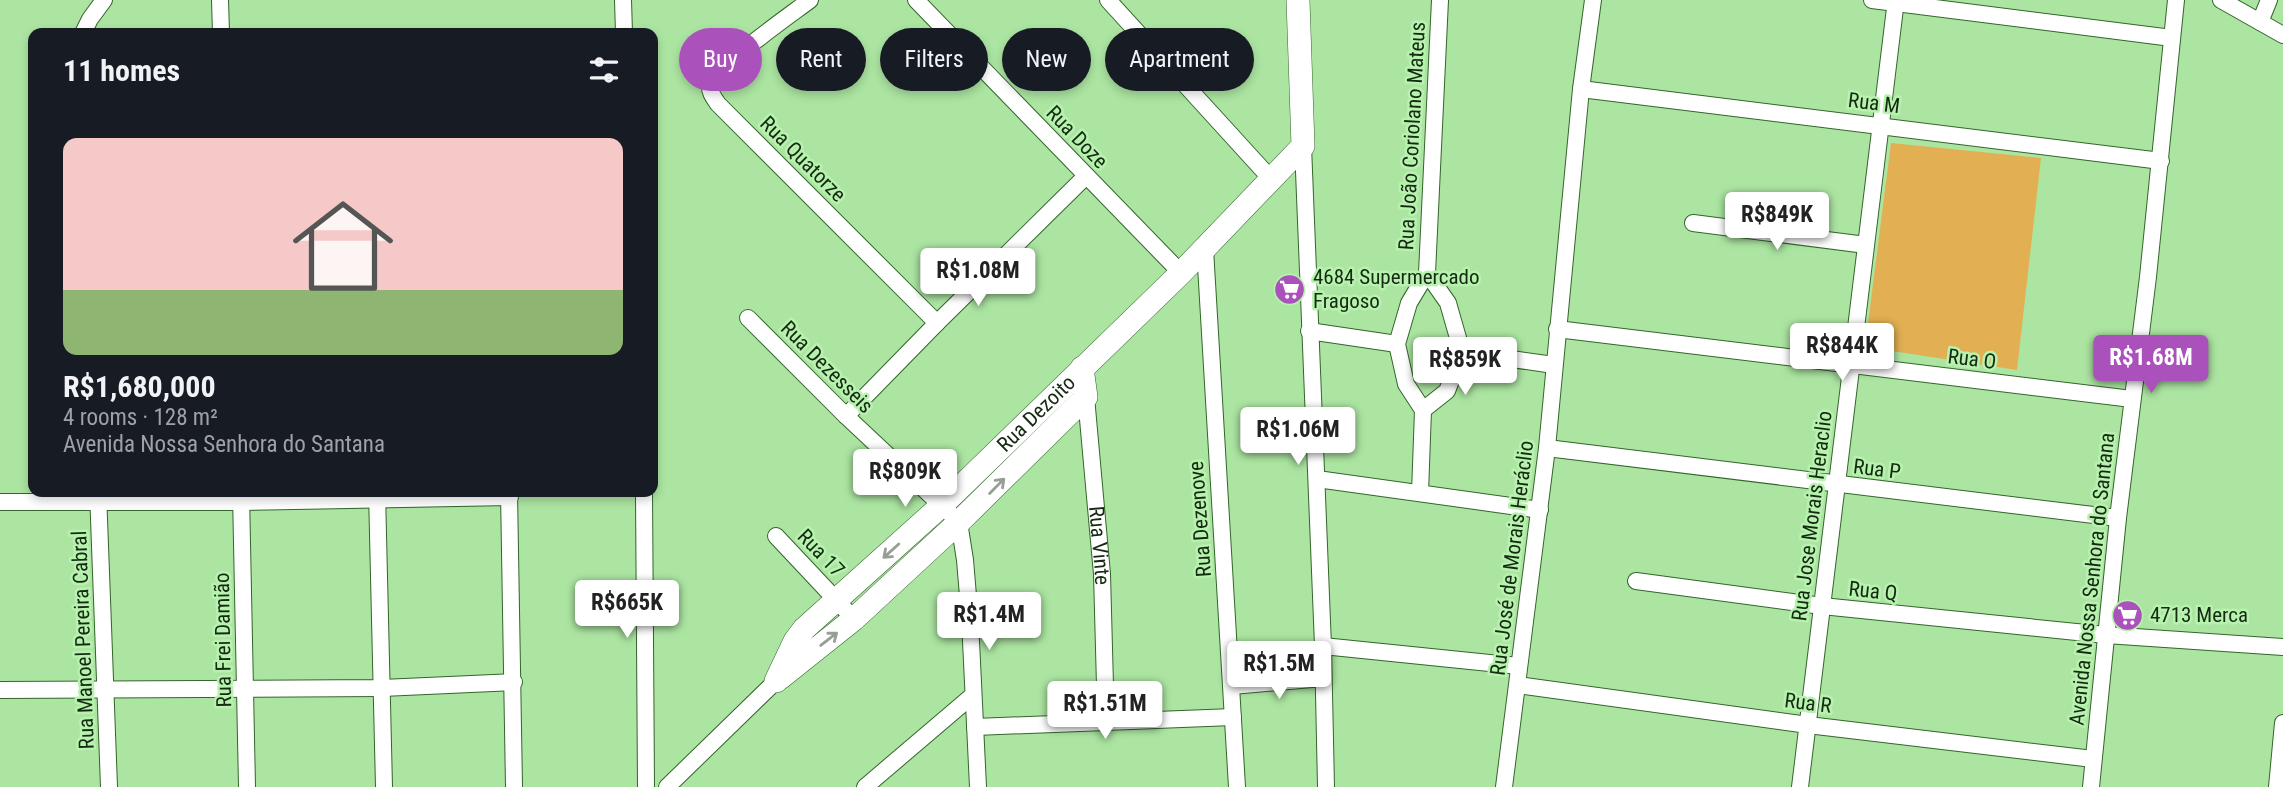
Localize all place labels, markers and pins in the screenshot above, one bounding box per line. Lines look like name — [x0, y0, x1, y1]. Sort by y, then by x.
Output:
pin: R$849K — [1720, 192, 1834, 252]
pin: R$1.08M — [913, 248, 1043, 308]
place label: 4684 Supermercado Fragoso — [1313, 265, 1480, 313]
supermarket icon: 4684 Supermercado Fragoso — [1273, 272, 1307, 306]
pin: R$844K — [1785, 324, 1899, 383]
pin: R$1.68M — [2086, 336, 2216, 395]
pin: R$859K — [1408, 338, 1522, 397]
pin: R$1.06M — [1233, 407, 1363, 467]
pin: R$809K — [848, 449, 962, 509]
pin: R$665K — [570, 580, 684, 640]
pin: R$1.4M — [932, 592, 1046, 652]
supermarket icon: 4713 Merca — [2110, 598, 2144, 632]
place label: 4713 Merca — [2150, 603, 2248, 627]
pin: R$1.5M — [1222, 642, 1336, 701]
pin: R$1.51M — [1040, 682, 1170, 741]

